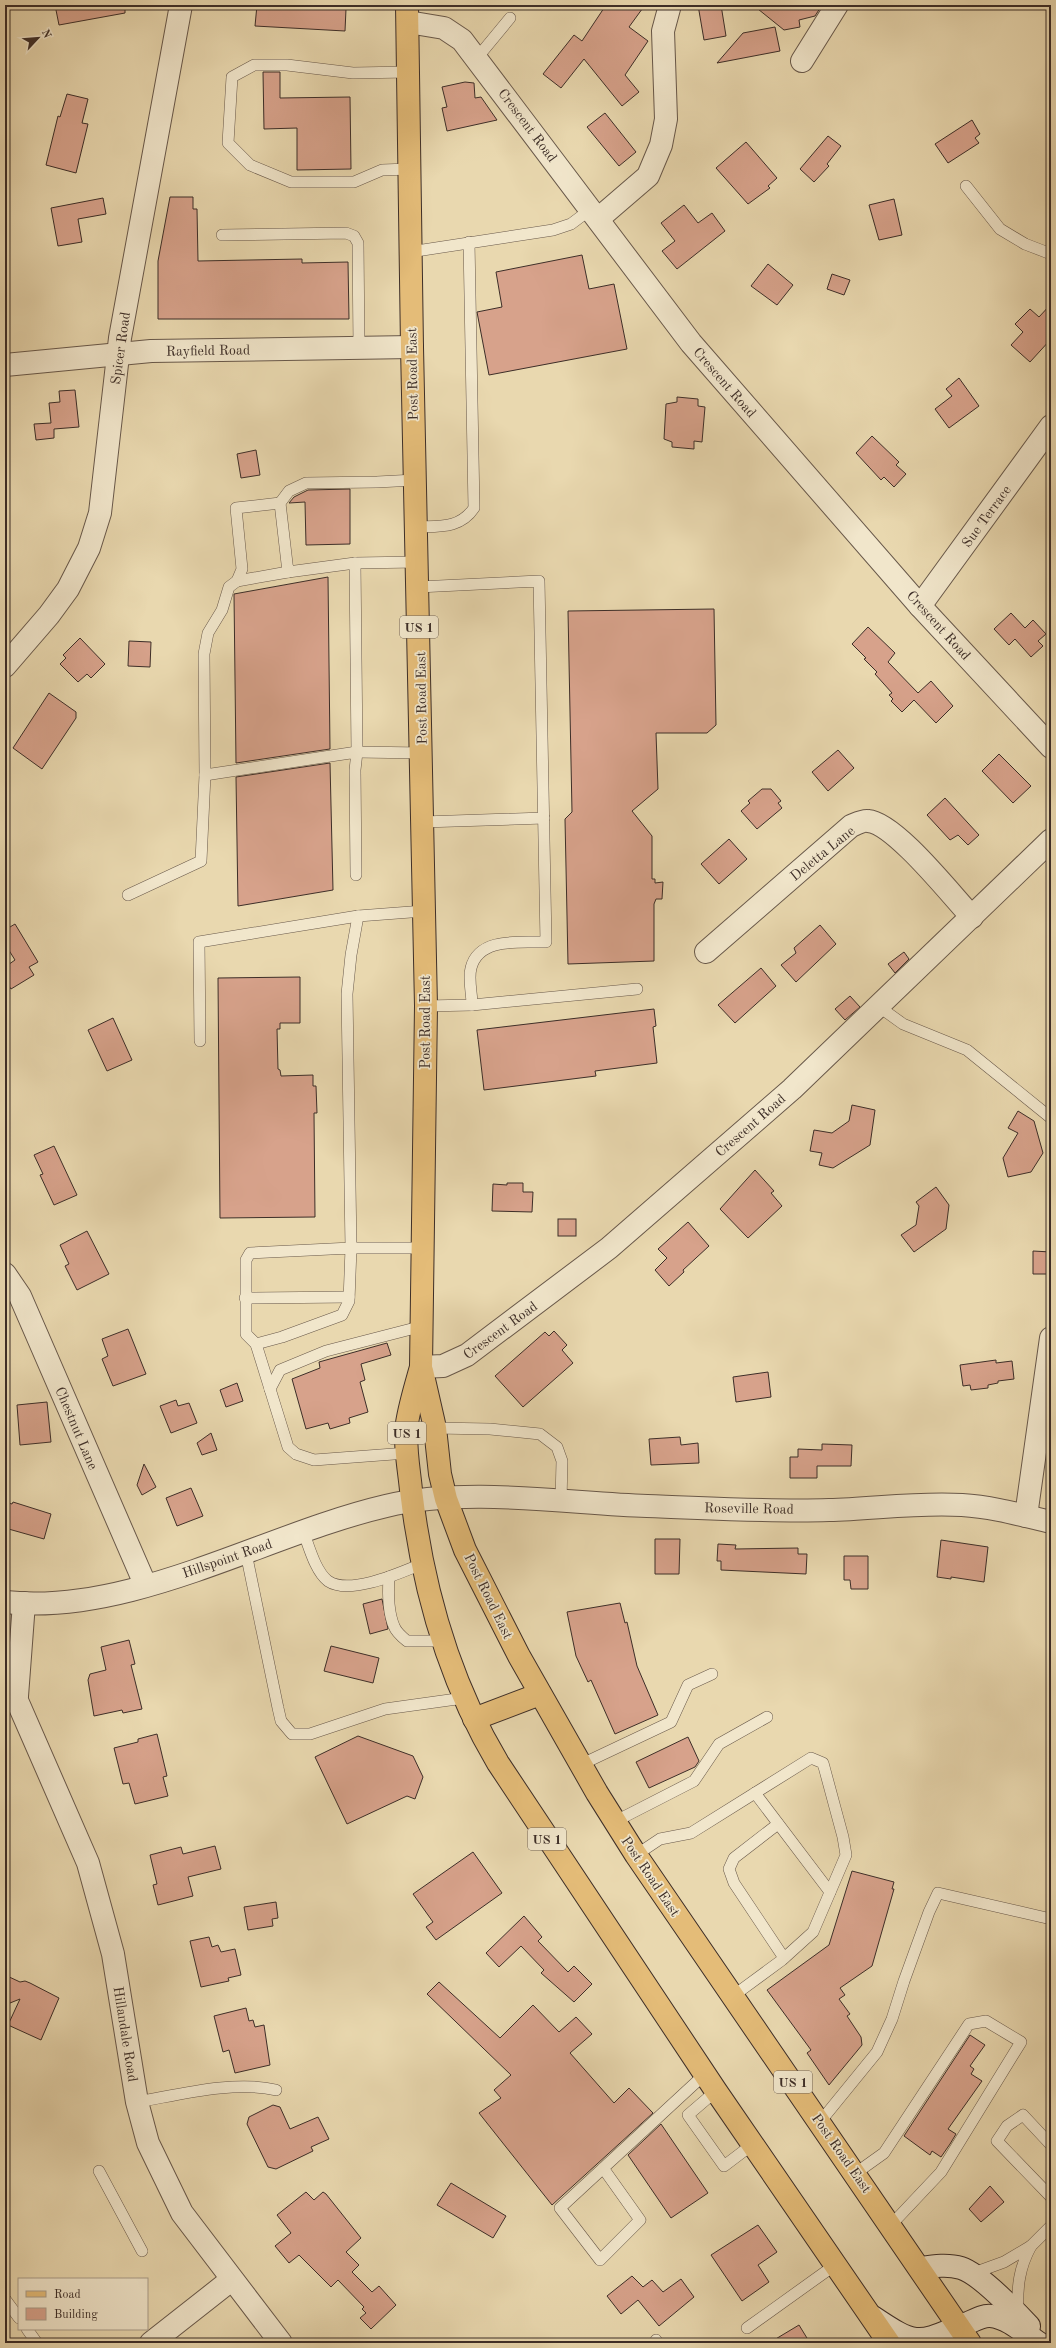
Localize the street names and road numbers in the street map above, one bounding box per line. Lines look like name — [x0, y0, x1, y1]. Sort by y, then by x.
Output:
street label: Crescent Road — [495, 86, 559, 165]
street label: Spicer Road — [109, 311, 133, 385]
street label: Post Road East — [405, 327, 421, 421]
street label: Rayfield Road — [166, 343, 250, 359]
street label: Crescent Road — [690, 345, 758, 420]
street label: Sue Terrace — [960, 483, 1014, 550]
street label: Crescent Road — [904, 588, 973, 663]
road number: US 1 — [400, 616, 438, 638]
street label: Post Road East — [414, 651, 430, 745]
street label: Deletta Lane — [788, 824, 858, 884]
street label: Post Road East — [419, 975, 433, 1069]
street label: Crescent Road — [713, 1092, 788, 1160]
street label: Crescent Road — [461, 1299, 540, 1362]
street label: Chestnut Lane — [52, 1385, 100, 1472]
road number: US 1 — [388, 1422, 426, 1444]
street label: Roseville Road — [704, 1501, 794, 1517]
street label: Hillspoint Road — [181, 1537, 274, 1581]
street label: Post Road East — [461, 1551, 515, 1642]
road number: US 1 — [528, 1828, 566, 1850]
street label: Post Road East — [618, 1834, 682, 1919]
street label: Hillandale Road — [111, 1985, 139, 2083]
road number: US 1 — [774, 2071, 812, 2093]
street label: Post Road East — [809, 2111, 874, 2196]

